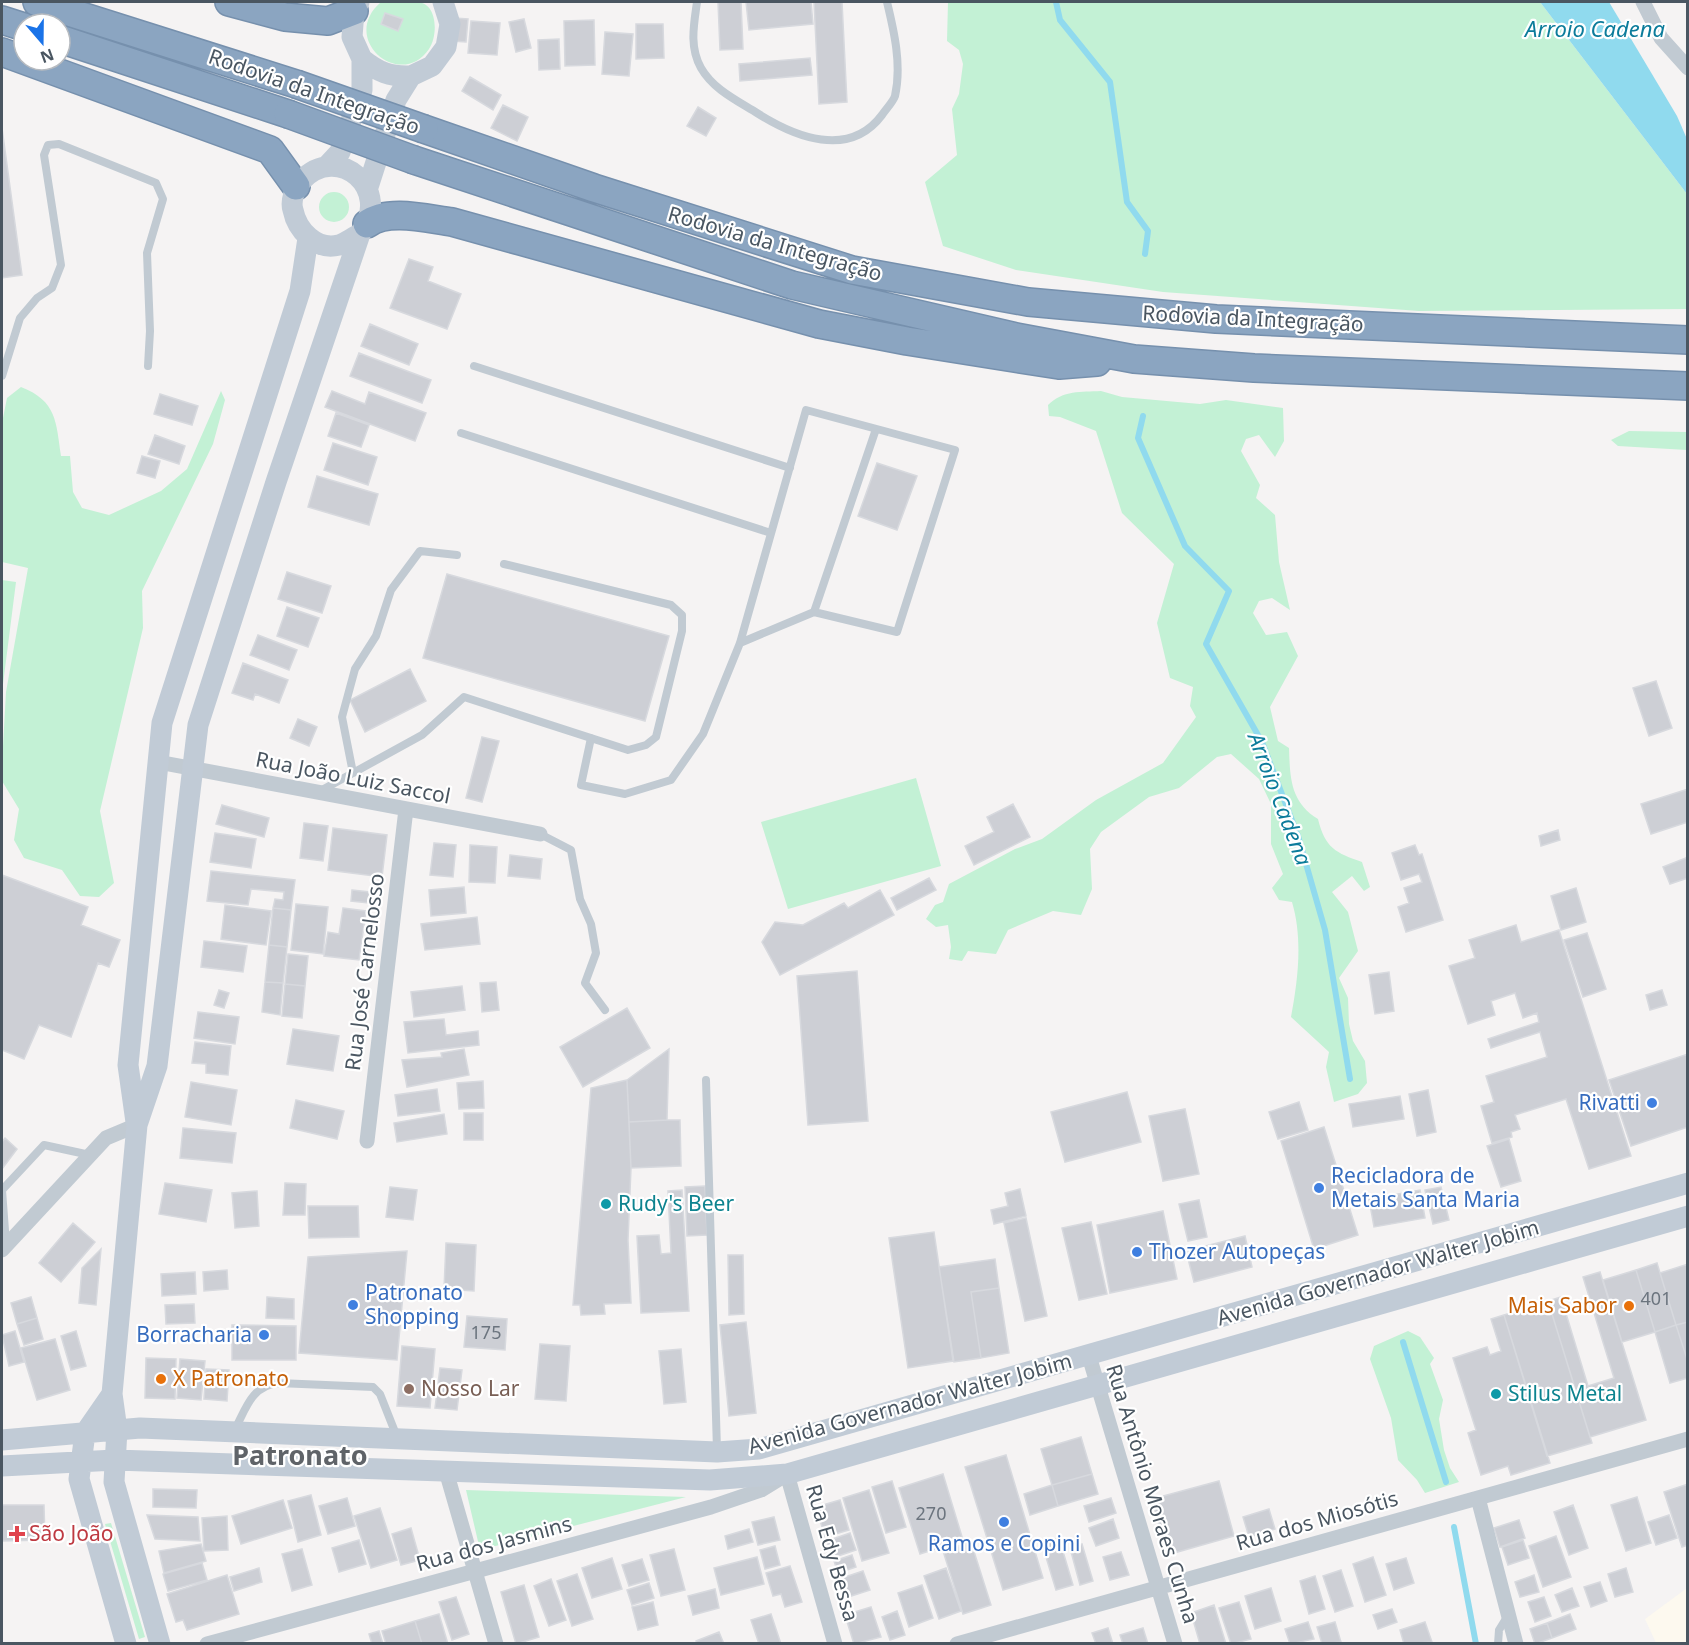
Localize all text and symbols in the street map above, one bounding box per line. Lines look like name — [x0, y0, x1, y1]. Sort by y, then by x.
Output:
north arrow — [12, 12, 72, 72]
water label: Arroio Cadena — [1523, 13, 1665, 43]
street label: Rodovia da Integração — [205, 42, 424, 140]
text: N — [37, 44, 57, 69]
street label: Rodovia da Integração — [665, 199, 886, 287]
street label: Rodovia da Integração — [1142, 298, 1364, 338]
water label: Arroio Cadena — [1241, 726, 1320, 870]
street label: Rua João Luiz Saccol — [253, 744, 453, 810]
street label: Rua José Carnelosso — [338, 872, 390, 1072]
place label: Rivatti — [1578, 1088, 1640, 1116]
marker: Rivatti — [1645, 1096, 1659, 1110]
place label: Recicladora de Metais Santa Maria — [1331, 1161, 1520, 1213]
marker: Recicladora de Metais Santa Maria — [1312, 1181, 1326, 1195]
place label: Rudy's Beer — [618, 1189, 734, 1217]
marker: Rudy's Beer — [599, 1197, 613, 1211]
street label: Avenida Governador Walter Jobim — [1213, 1213, 1542, 1332]
place label: Thozer Autopeças — [1149, 1237, 1325, 1265]
marker: Thozer Autopeças — [1130, 1245, 1144, 1259]
place label: Patronato Shopping — [365, 1278, 463, 1330]
house number: 401 — [1641, 1286, 1671, 1310]
place label: Mais Sabor — [1508, 1291, 1617, 1319]
marker: Patronato Shopping — [346, 1298, 360, 1312]
marker: Mais Sabor — [1622, 1299, 1636, 1313]
place label: Borracharia — [136, 1320, 252, 1348]
house number: 175 — [471, 1320, 501, 1344]
marker: Borracharia — [257, 1328, 271, 1342]
street label: Avenida Governador Walter Jobim — [745, 1346, 1075, 1460]
street label: Rua Antônio Moraes Cunha — [1100, 1361, 1206, 1627]
place label: X Patronato — [173, 1364, 289, 1392]
marker: X Patronato — [154, 1372, 168, 1386]
place label: Nosso Lar — [421, 1374, 520, 1402]
place label: Stilus Metal — [1508, 1379, 1622, 1407]
marker: Nosso Lar — [402, 1382, 416, 1396]
marker: Stilus Metal — [1489, 1387, 1503, 1401]
district label: Patronato — [232, 1436, 368, 1473]
street label: Rua Edy Bessa — [800, 1481, 866, 1625]
street label: Rua dos Miosótis — [1232, 1484, 1401, 1557]
house number: 270 — [916, 1501, 946, 1525]
street label: Rua dos Jasmins — [413, 1509, 575, 1577]
marker: Ramos e Copini — [997, 1515, 1011, 1529]
place label: São João — [29, 1519, 113, 1547]
marker: São João — [10, 1527, 24, 1541]
place label: Ramos e Copini — [928, 1529, 1080, 1557]

